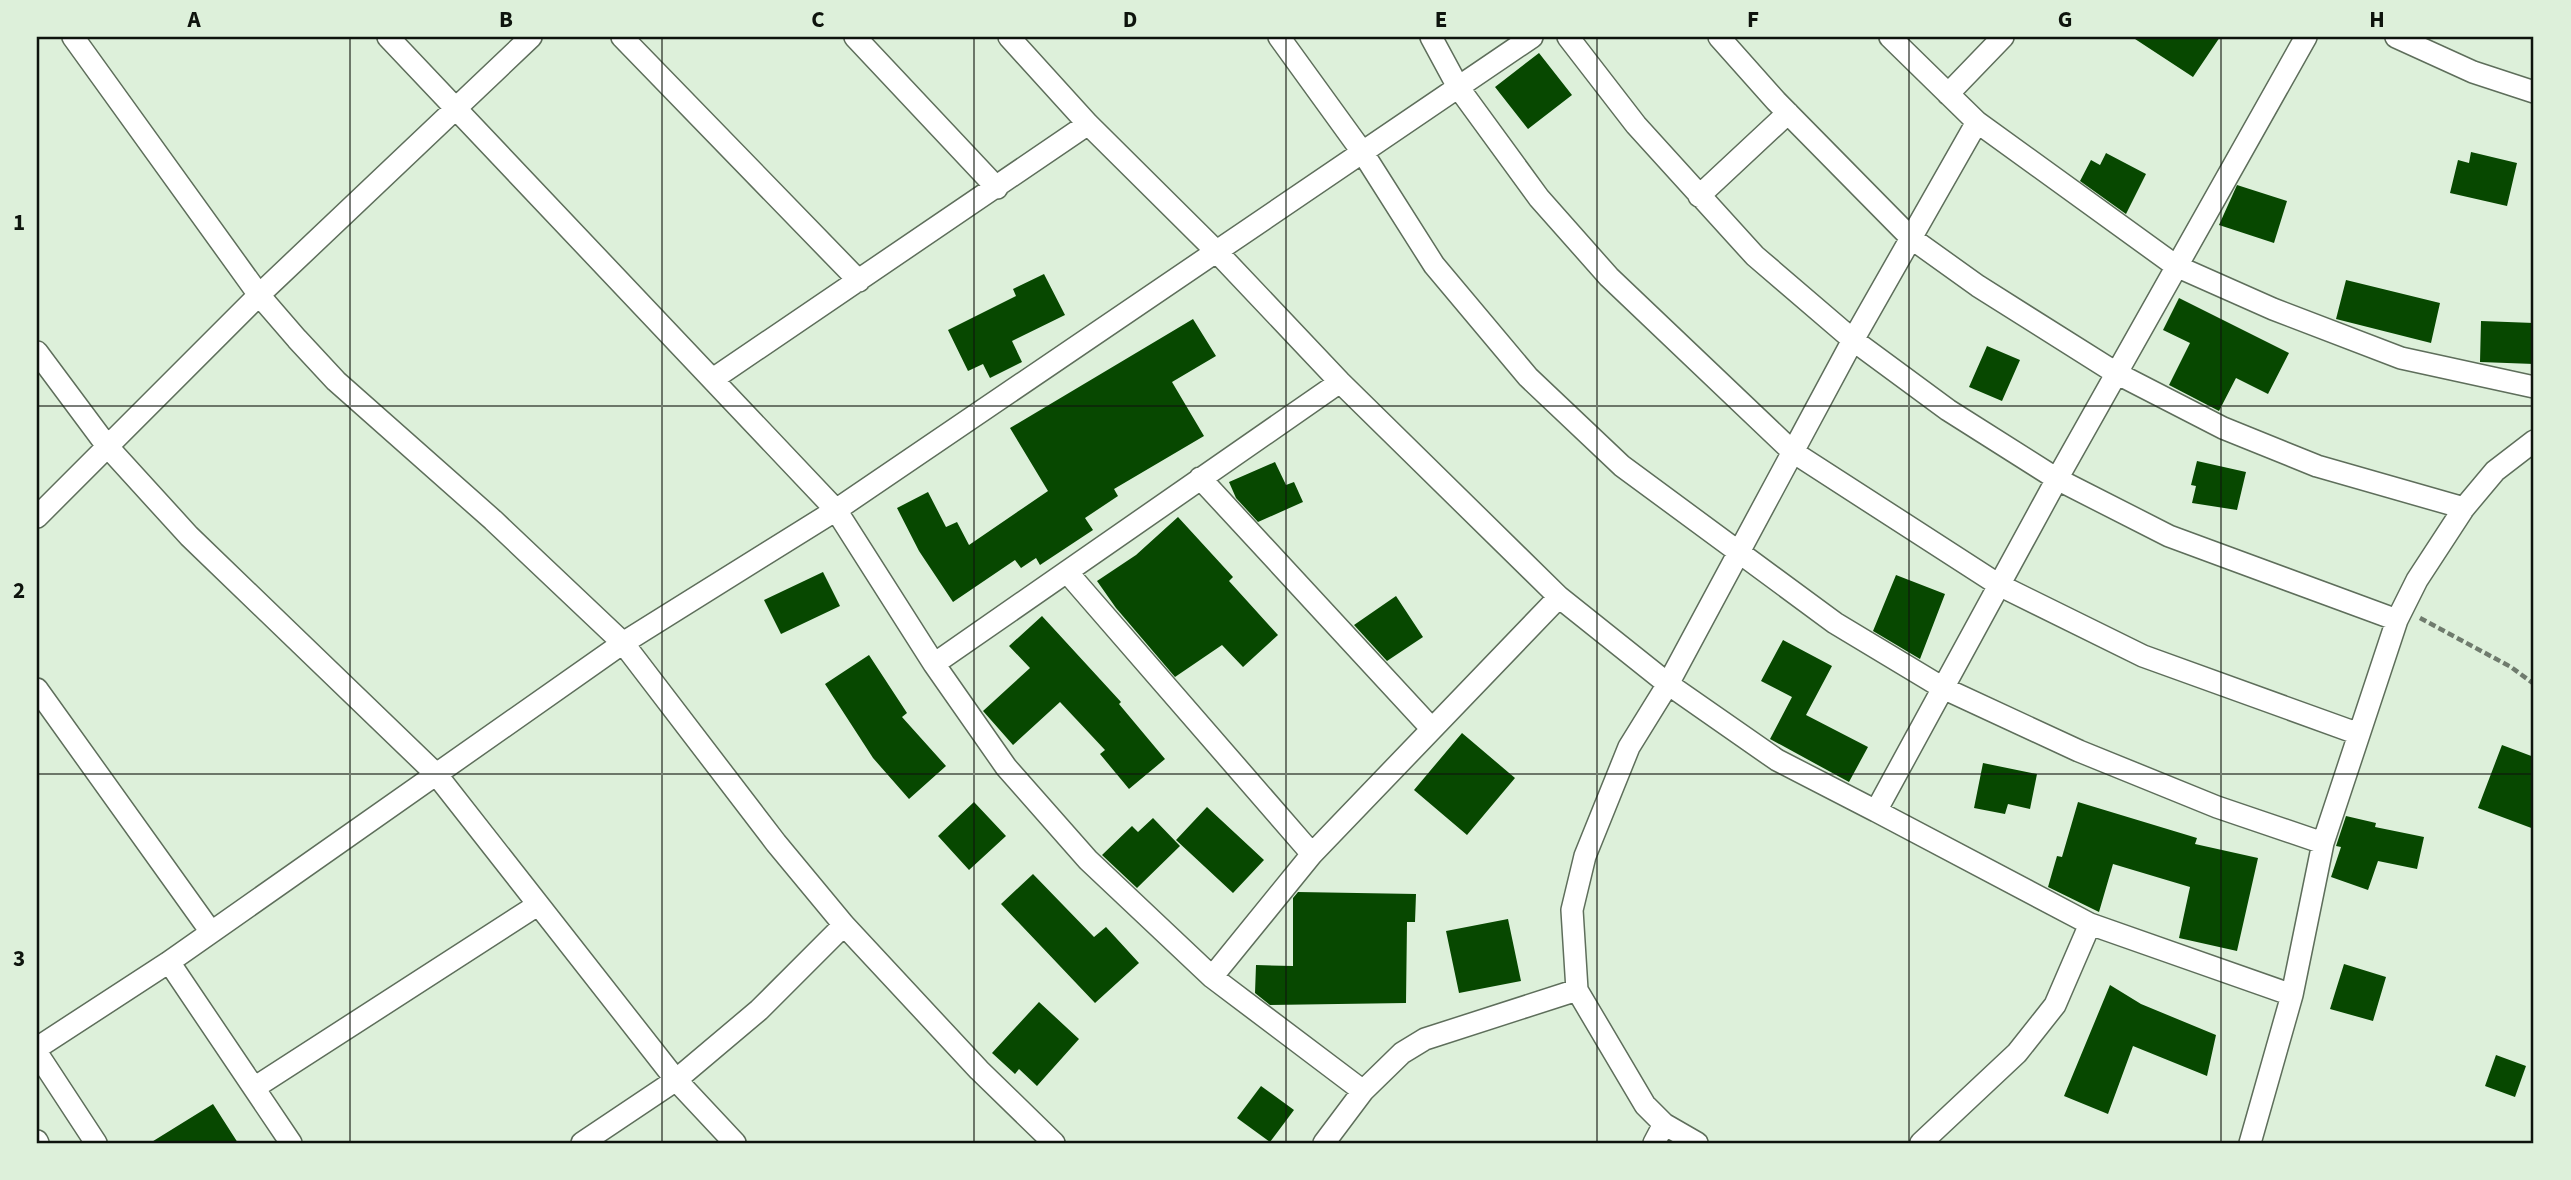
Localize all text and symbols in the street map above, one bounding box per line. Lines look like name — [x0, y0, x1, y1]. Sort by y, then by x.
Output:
text: A — [186, 3, 201, 36]
text: B — [499, 3, 513, 36]
text: C — [811, 3, 825, 36]
text: D — [1123, 3, 1137, 36]
text: E — [1435, 3, 1447, 36]
text: F — [1747, 3, 1759, 36]
text: G — [2058, 3, 2072, 36]
text: H — [2369, 3, 2385, 36]
text: 1 — [13, 206, 25, 239]
text: 2 — [13, 574, 25, 607]
text: 3 — [13, 942, 25, 975]

